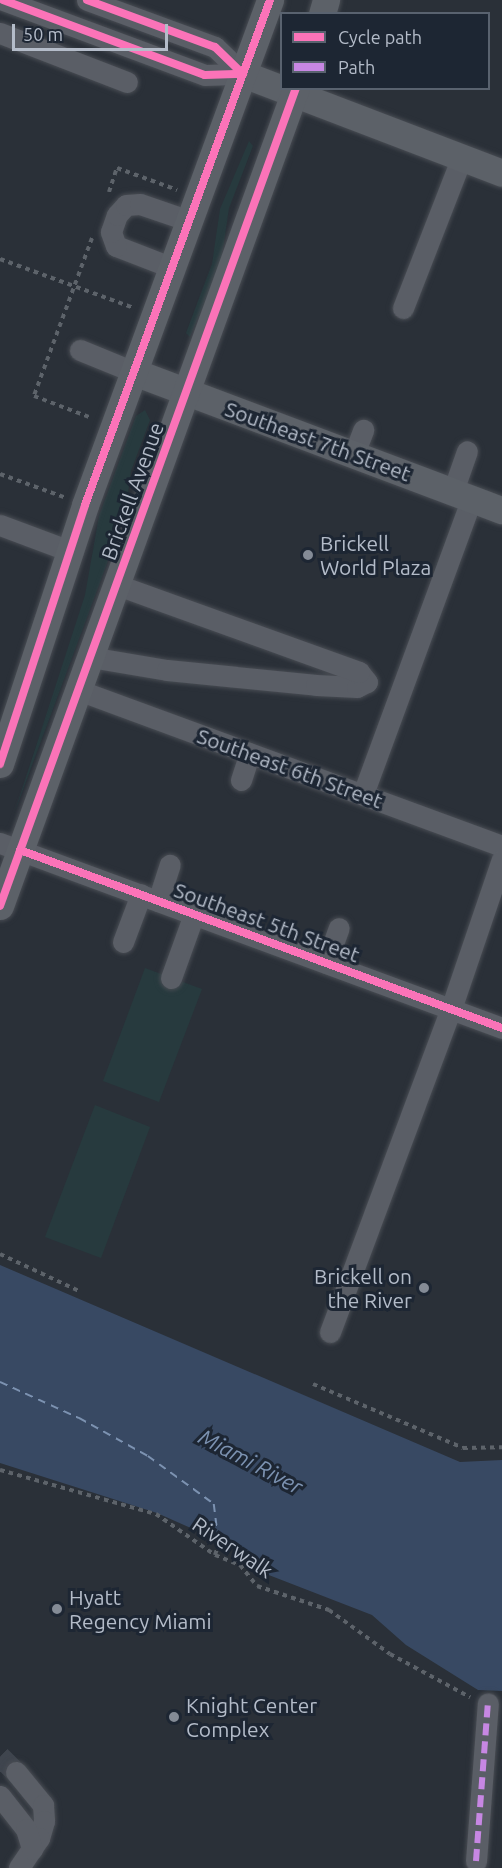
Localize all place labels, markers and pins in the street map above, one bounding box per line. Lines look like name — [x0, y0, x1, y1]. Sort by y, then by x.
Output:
place label: Brickell World Plaza — [320, 530, 431, 580]
marker: Brickell World Plaza — [301, 548, 315, 562]
place label: Brickell on the River — [314, 1263, 412, 1313]
marker: Brickell on the River — [417, 1281, 431, 1295]
place label: Hyatt Regency Miami — [69, 1584, 212, 1634]
marker: Hyatt Regency Miami — [50, 1602, 64, 1616]
place label: Knight Center Complex — [186, 1692, 317, 1742]
marker: Knight Center Complex — [167, 1710, 181, 1724]

